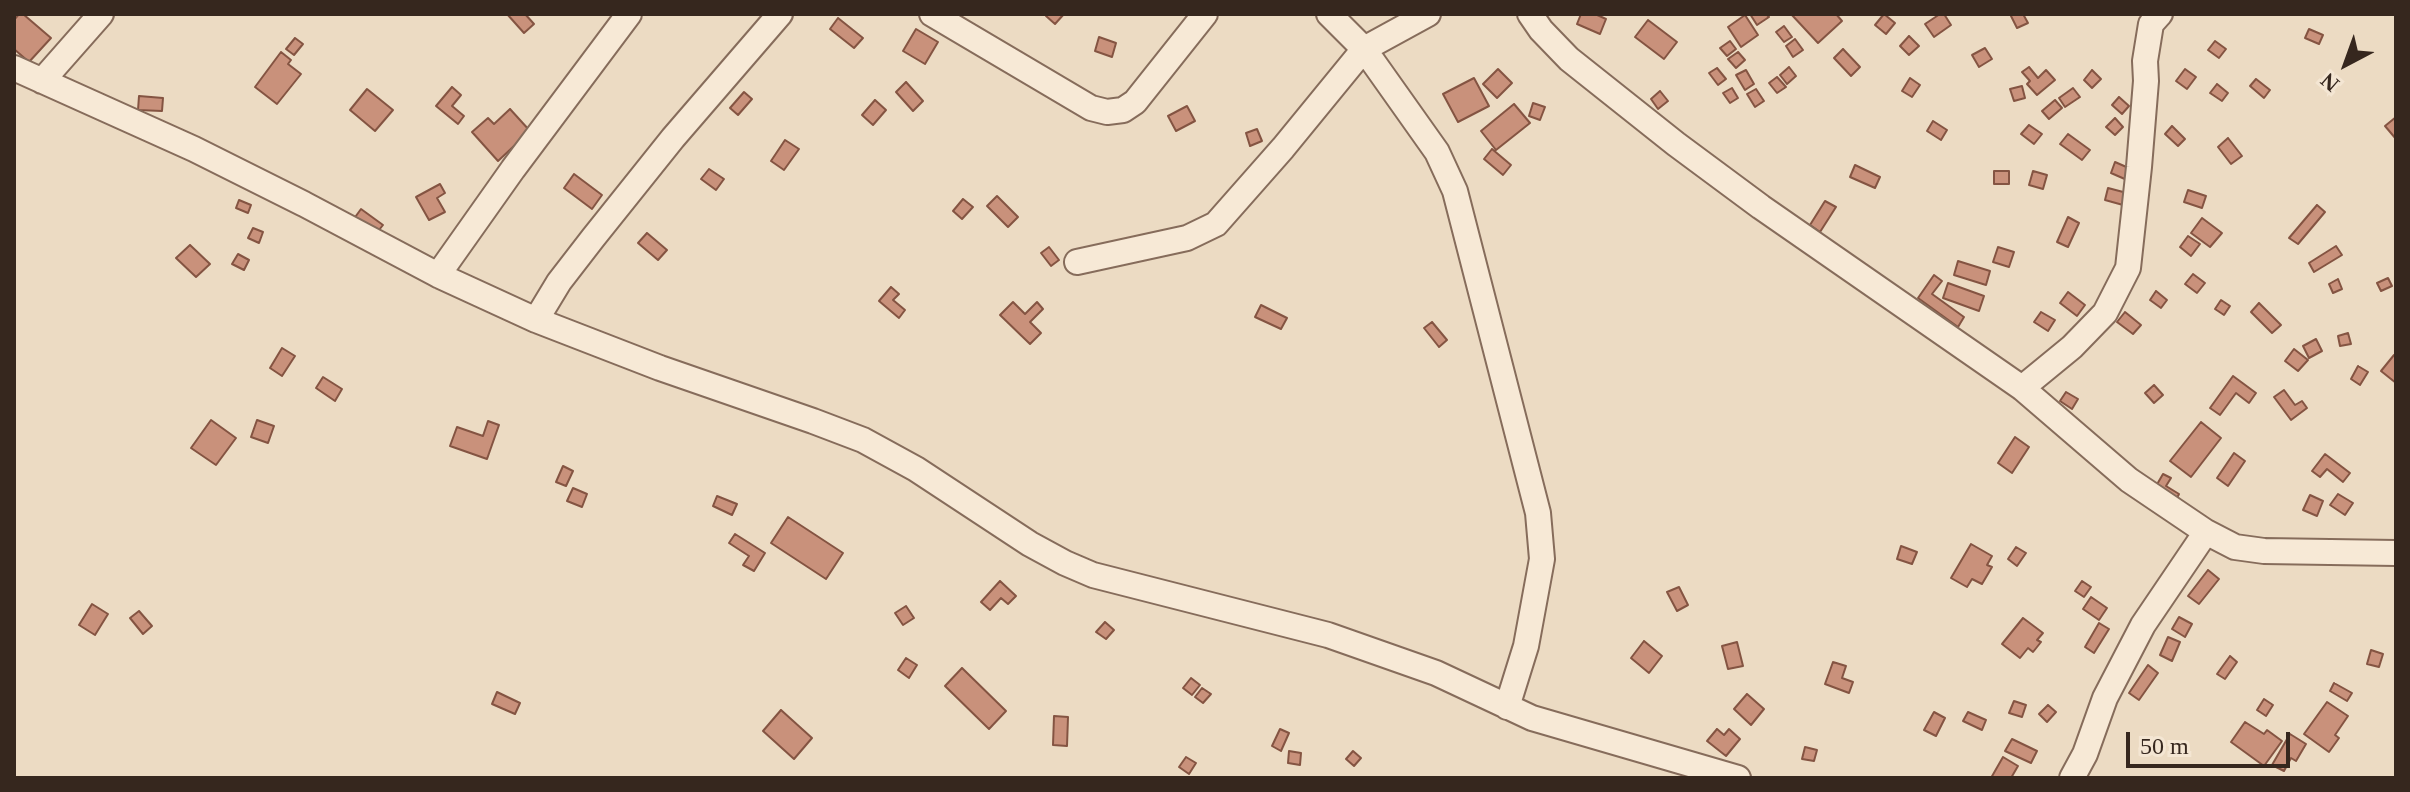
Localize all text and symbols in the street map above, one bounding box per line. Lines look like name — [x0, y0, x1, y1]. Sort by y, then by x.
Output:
north arrow — [2306, 24, 2386, 104]
text: N — [2316, 68, 2344, 97]
scale bar — [2130, 716, 2294, 766]
text: 50 m — [2140, 733, 2189, 759]

